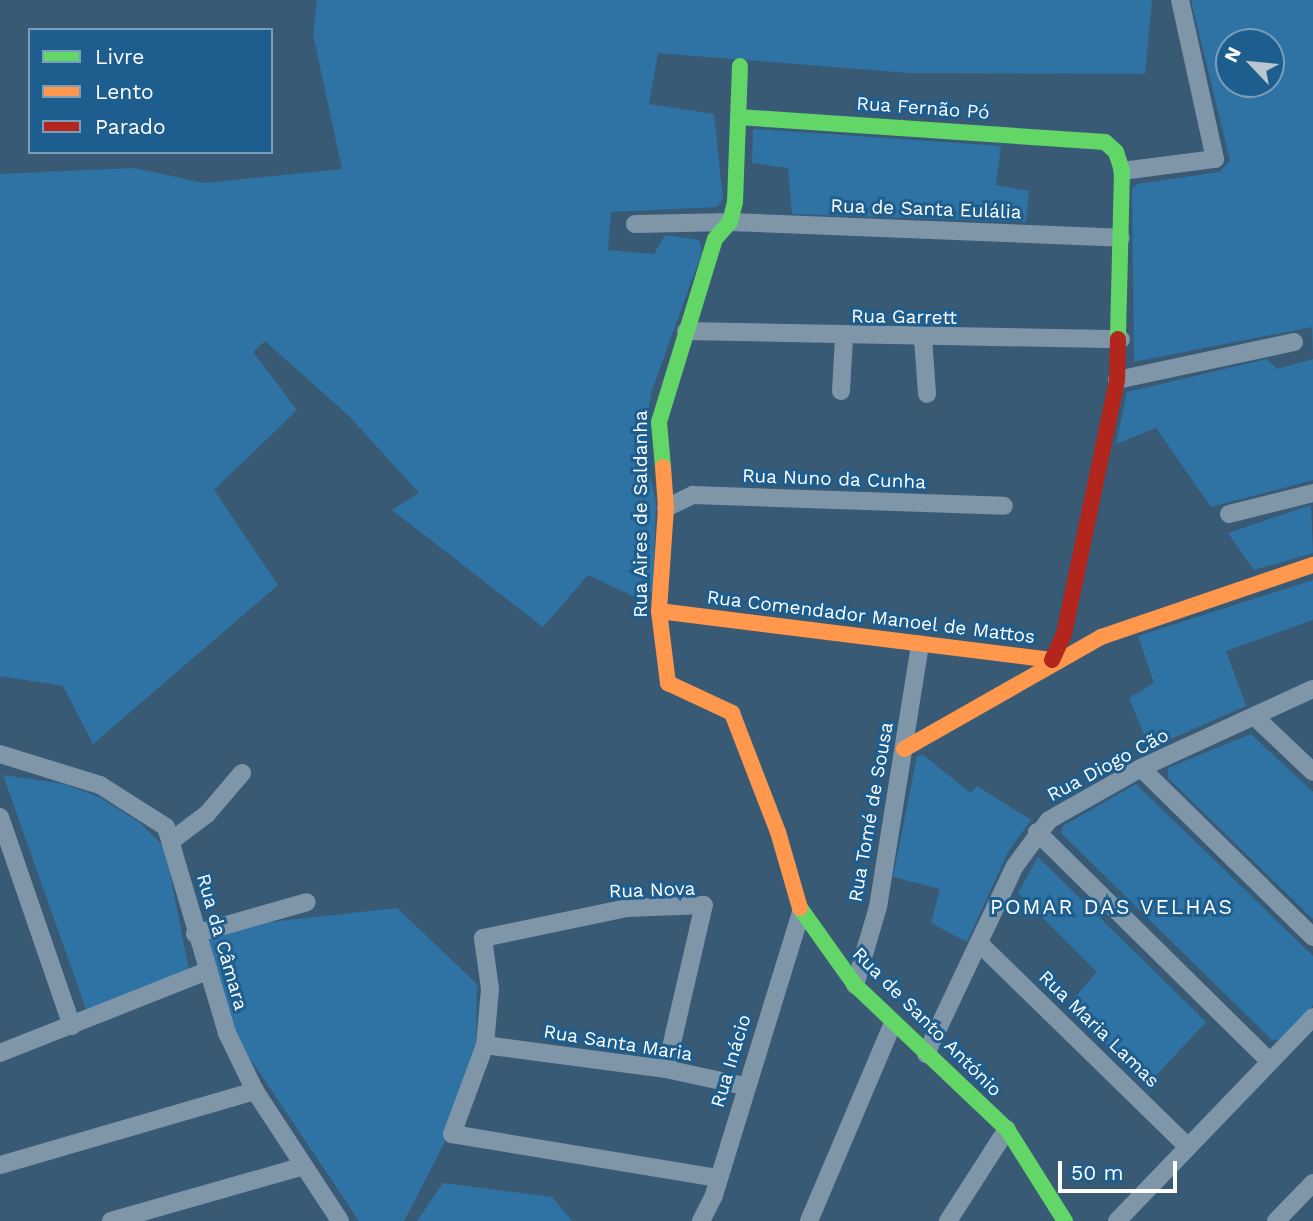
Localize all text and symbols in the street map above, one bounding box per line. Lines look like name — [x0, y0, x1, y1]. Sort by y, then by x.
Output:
legend — [28, 28, 273, 154]
north arrow — [1215, 28, 1285, 98]
text: N — [1219, 43, 1246, 66]
text: Livre — [95, 44, 144, 69]
text: Lento — [95, 79, 154, 104]
street label: Rua Fernão Pó — [855, 92, 991, 124]
text: Parado — [95, 114, 166, 139]
street label: Rua de Santa Eulália — [830, 194, 1022, 224]
street label: Rua Garrett — [851, 305, 957, 329]
street label: Rua Aires de Saldanha — [630, 410, 652, 618]
street label: Rua Nuno da Cunha — [741, 464, 927, 494]
street label: Rua Comendador Manoel de Mattos — [705, 585, 1037, 649]
street label: Rua Tomé de Sousa — [844, 720, 898, 904]
street label: Rua Diogo Cão — [1043, 723, 1173, 807]
street label: Rua da Câmara — [192, 871, 252, 1013]
street label: Rua Nova — [608, 877, 696, 903]
district label: POMAR DAS VELHAS — [992, 894, 1232, 920]
street label: Rua de Santo António — [847, 942, 1007, 1102]
street label: Rua Maria Lamas — [1034, 965, 1164, 1093]
street label: Rua Inácio — [706, 1012, 756, 1110]
street label: Rua Santa Maria — [541, 1020, 695, 1066]
scale bar — [1061, 1148, 1180, 1192]
text: 50 m — [1071, 1160, 1123, 1185]

